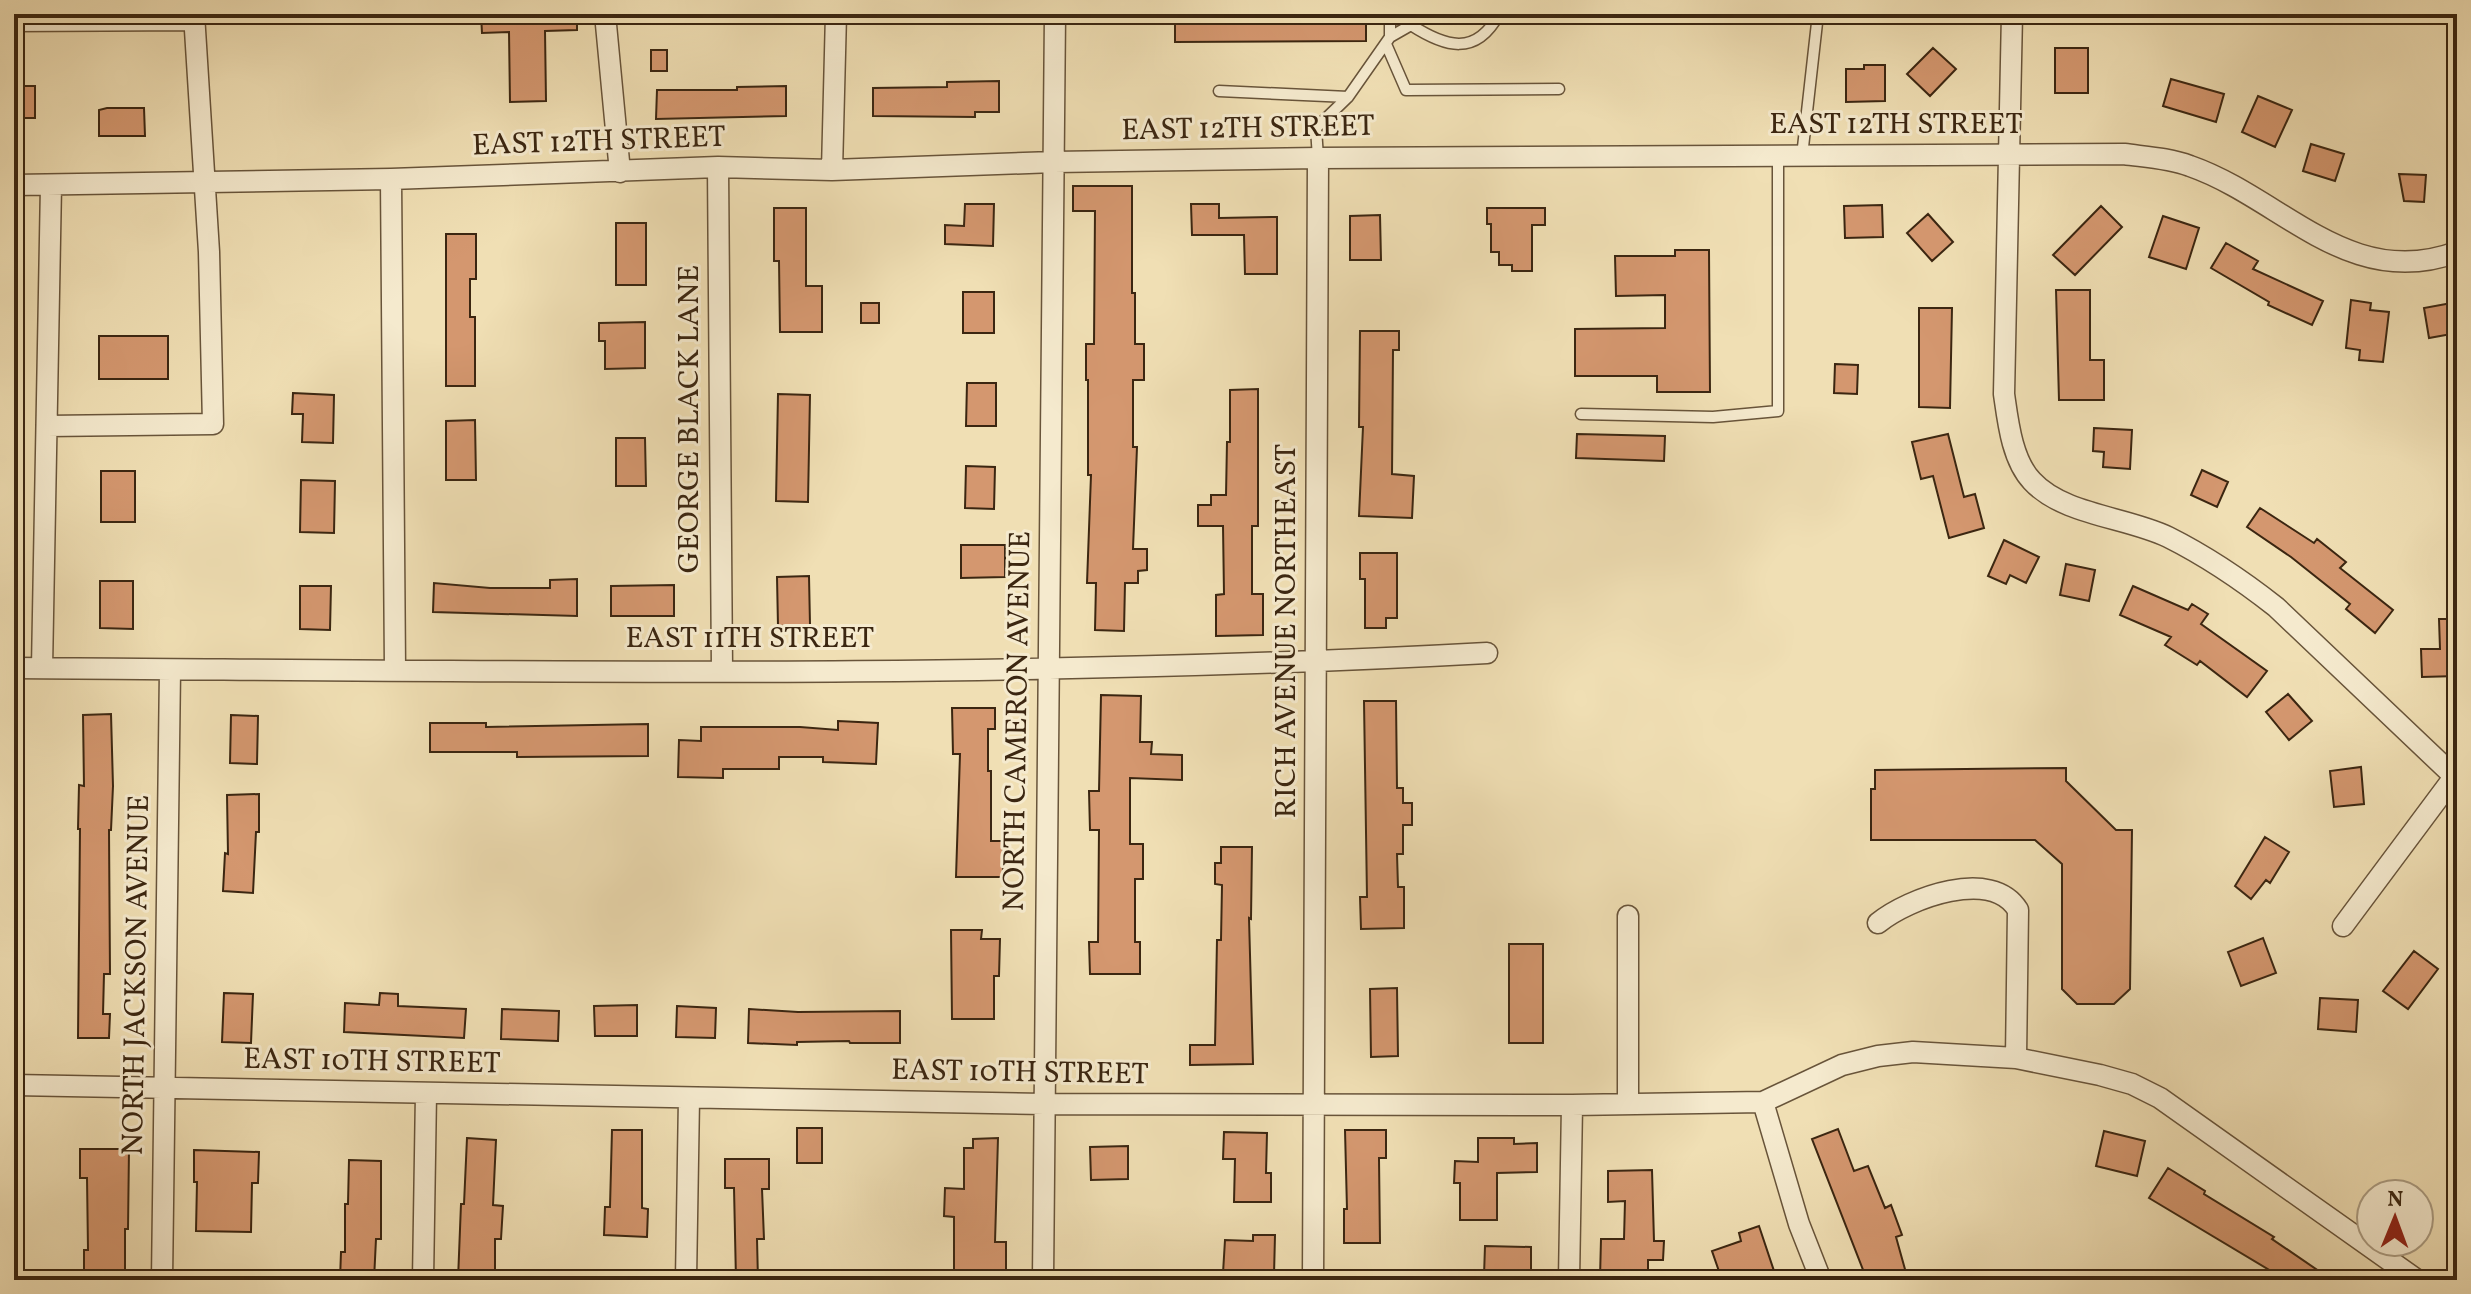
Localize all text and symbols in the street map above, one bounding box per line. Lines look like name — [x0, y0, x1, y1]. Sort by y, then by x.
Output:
street label: EAST 12TH STREET — [1769, 104, 2023, 146]
street label: EAST 12TH STREET — [1121, 106, 1375, 152]
street label: EAST 12TH STREET — [472, 117, 726, 167]
street label: GEORGE BLACK LANE — [669, 265, 711, 573]
street label: RICH AVENUE NORTHEAST — [1266, 444, 1308, 818]
street label: NORTH CAMERON AVENUE — [994, 530, 1042, 912]
street label: EAST 11TH STREET — [626, 618, 874, 660]
street label: NORTH JACKSON AVENUE — [113, 794, 161, 1156]
street label: EAST 10TH STREET — [243, 1039, 501, 1085]
street label: EAST 10TH STREET — [891, 1050, 1149, 1096]
north arrow — [2355, 1178, 2435, 1258]
text: N — [2387, 1185, 2404, 1216]

